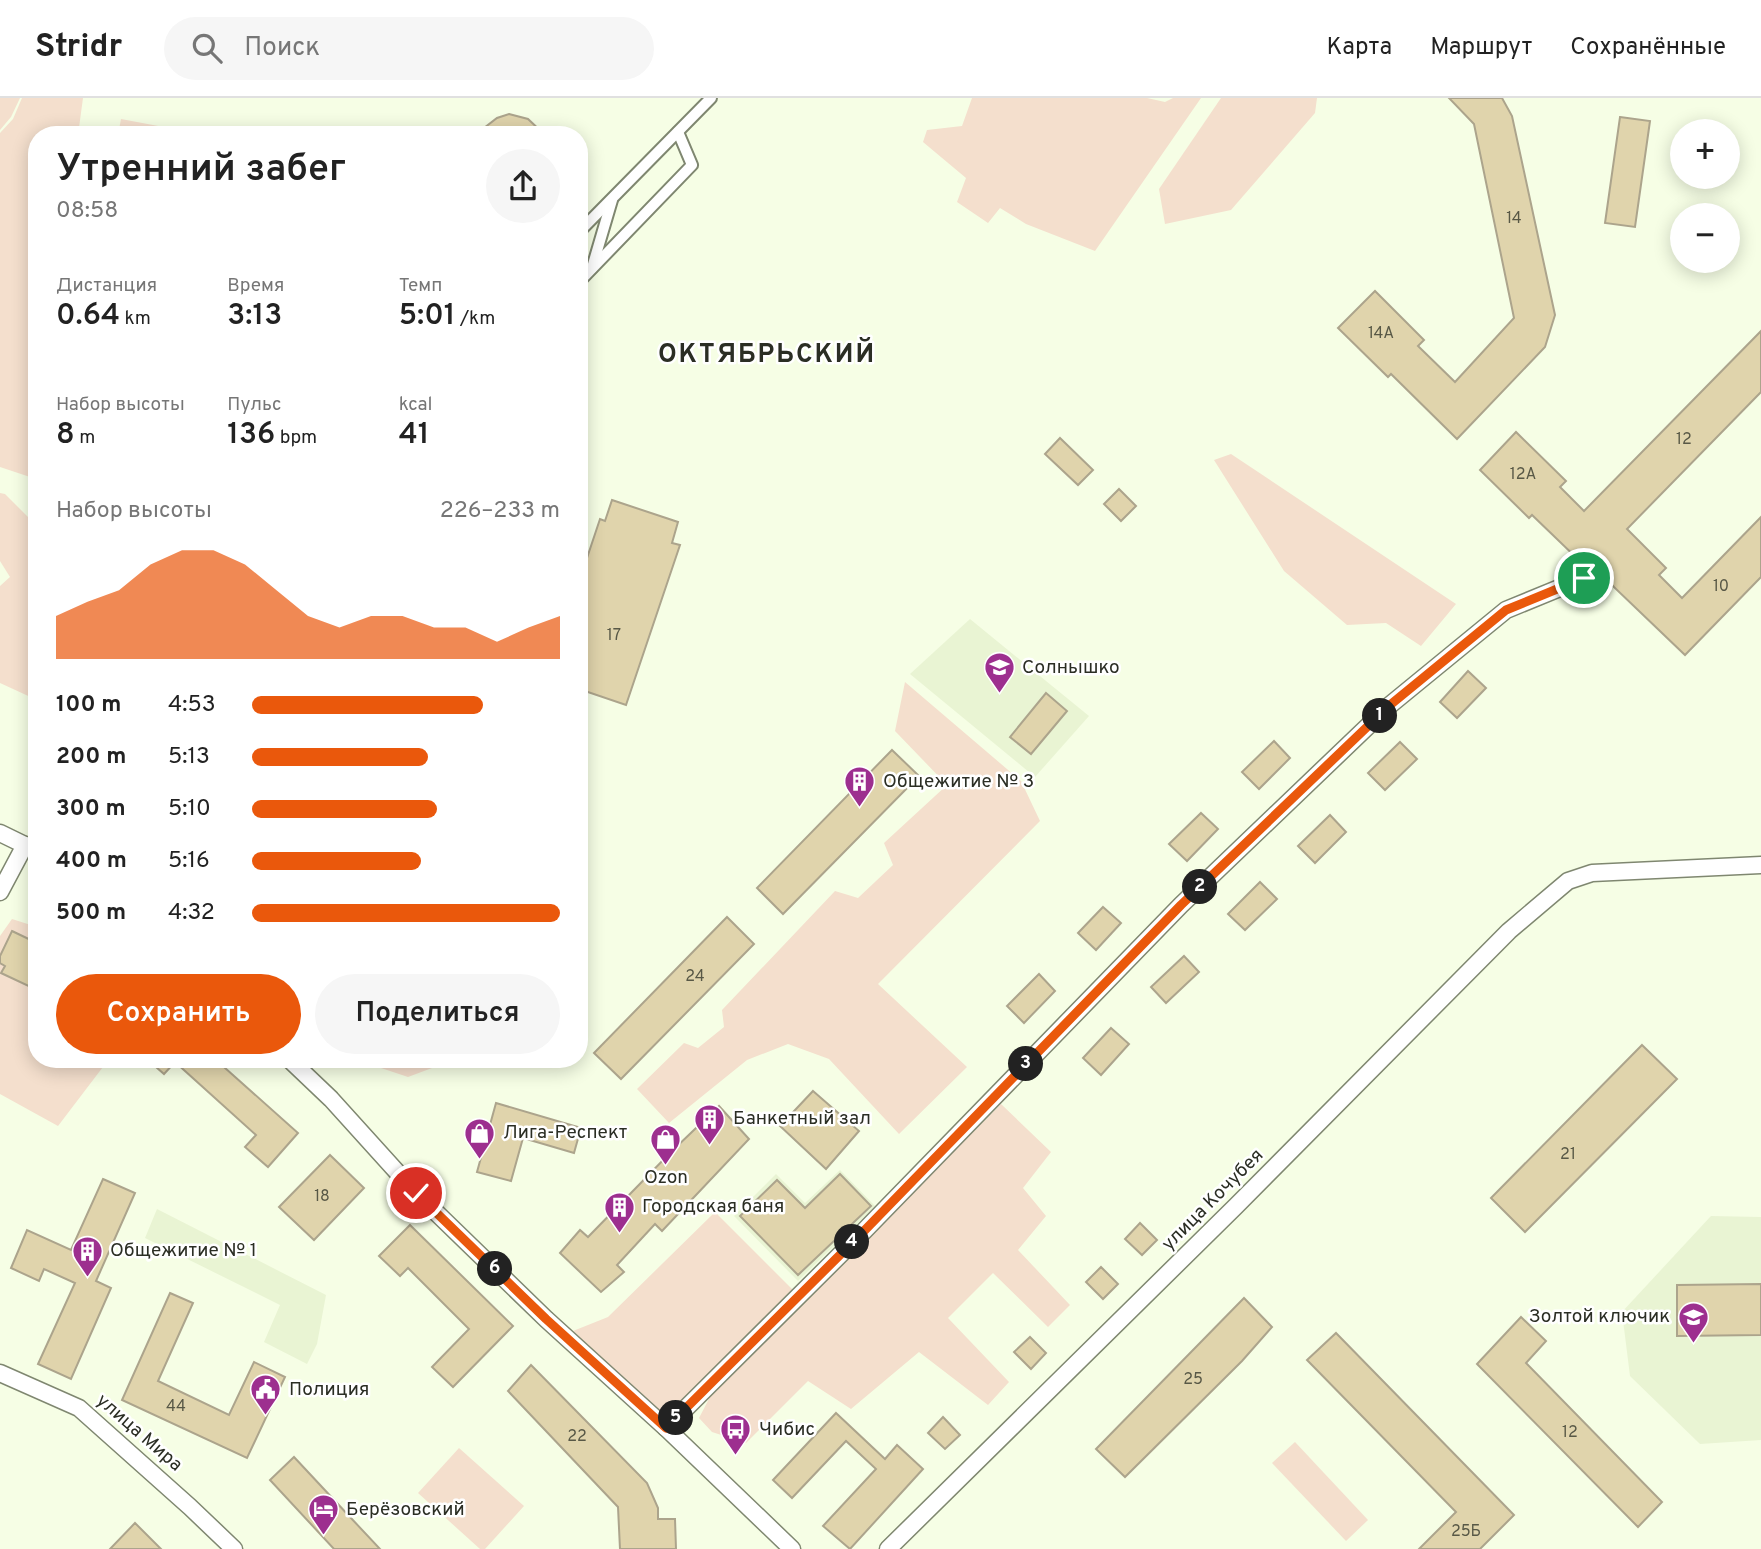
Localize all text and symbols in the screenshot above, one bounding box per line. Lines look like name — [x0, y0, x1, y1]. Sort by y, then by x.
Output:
search box — [164, 17, 654, 80]
text: Stridr — [35, 27, 122, 69]
icon: search — [188, 29, 226, 67]
text: Поиск — [244, 32, 320, 65]
text: Карта — [1326, 33, 1392, 63]
text: Маршрут — [1430, 33, 1532, 63]
text: Сохранённые — [1570, 33, 1726, 63]
map controls — [1670, 119, 1740, 273]
button: + — [1670, 119, 1740, 189]
text: Утренний забег — [56, 146, 346, 195]
button: share — [486, 149, 560, 223]
text: 08:58 — [56, 197, 118, 226]
button: − — [1670, 203, 1740, 273]
house number: 14 — [1506, 209, 1522, 229]
text: Дистанция — [56, 274, 157, 298]
text: Время — [227, 274, 284, 298]
text: Темп — [399, 274, 442, 298]
text: 0.64 — [56, 298, 120, 335]
text: 3:13 — [227, 298, 282, 335]
text: 5:01 — [399, 298, 456, 335]
text: km — [120, 307, 151, 331]
text: /km — [456, 307, 495, 331]
house number: 14А — [1368, 324, 1394, 344]
district label: ОКТЯБРЬСКИЙ — [658, 337, 876, 372]
text: Набор высоты — [56, 393, 185, 417]
text: Пульс — [227, 393, 281, 417]
text: kcal — [399, 393, 432, 417]
text: 8 — [56, 417, 75, 454]
text: 136 — [227, 417, 275, 454]
text: 41 — [399, 417, 429, 454]
text: m — [75, 426, 95, 450]
text: bpm — [275, 426, 317, 450]
house number: 12 — [1676, 430, 1692, 450]
house number: 12А — [1510, 465, 1536, 485]
text: Набор высоты — [56, 497, 212, 526]
text: 226–233 m — [440, 497, 560, 526]
pin — [1554, 548, 1614, 608]
icon: arrive — [1565, 559, 1603, 597]
house number: 10 — [1713, 577, 1729, 597]
house number: 17 — [607, 626, 621, 646]
school or university icon: Солнышко — [982, 651, 1016, 695]
place label: Солнышко — [1022, 656, 1120, 680]
text: 100 m — [56, 691, 121, 720]
text: 4:53 — [168, 691, 216, 720]
pin: 1 — [1362, 698, 1398, 734]
text: 1 — [1376, 703, 1383, 727]
text: 200 m — [56, 743, 126, 772]
text: 5:13 — [168, 743, 210, 772]
building icon: Общежитие № 3 — [843, 765, 877, 809]
place label: Общежитие № 3 — [883, 770, 1034, 794]
text: 300 m — [56, 795, 126, 824]
text: 5:10 — [168, 795, 211, 824]
text: 400 m — [56, 847, 127, 876]
text: 5:16 — [168, 847, 210, 876]
pin: 2 — [1182, 870, 1218, 904]
text: 2 — [1194, 874, 1205, 898]
text: 500 m — [56, 899, 126, 928]
text: 4:32 — [168, 899, 215, 928]
house number: 24 — [685, 967, 705, 987]
button: Сохранить — [56, 974, 301, 1054]
button: Поделиться — [315, 974, 560, 1054]
pin: 3 — [1009, 1046, 1044, 1082]
text: 3 — [1020, 1051, 1031, 1075]
building icon: Банкетный зал — [693, 1102, 727, 1146]
place label: Банкетный зал — [733, 1107, 871, 1131]
shop icon: Лига-Респект — [463, 1116, 497, 1160]
place label: Лига-Респект — [503, 1121, 628, 1145]
shop icon: Ozon — [649, 1122, 683, 1166]
street label: улица Кочубея — [1157, 1144, 1269, 1256]
house number: 21 — [1560, 1145, 1576, 1165]
pin — [386, 1163, 446, 1223]
place label: Ozon — [644, 1166, 688, 1190]
icon: check — [397, 1174, 435, 1212]
house number: 18 — [314, 1187, 330, 1207]
building icon: Городская баня — [602, 1190, 636, 1234]
place label: Городская баня — [642, 1195, 784, 1219]
pin: 4 — [834, 1224, 870, 1260]
text: 4 — [845, 1229, 858, 1253]
building icon: Общежитие № 1 — [70, 1234, 104, 1278]
place label: Общежитие № 1 — [110, 1239, 257, 1263]
pin: 6 — [477, 1252, 512, 1286]
text: 6 — [489, 1256, 500, 1280]
school or university icon: Золтой ключик — [1676, 1300, 1710, 1344]
place label: Золтой ключик — [1529, 1305, 1670, 1329]
house number: 25 — [1183, 1370, 1203, 1390]
public building icon: Полиция — [249, 1373, 283, 1417]
place label: Полиция — [289, 1378, 369, 1402]
street label: улица Мира — [91, 1389, 187, 1477]
house number: 44 — [166, 1397, 186, 1417]
pin: 5 — [658, 1400, 694, 1436]
text: 5 — [670, 1405, 681, 1429]
bus stop icon: Чибис — [719, 1413, 753, 1457]
place label: Чибис — [759, 1418, 815, 1442]
house number: 12 — [1562, 1423, 1578, 1443]
house number: 22 — [567, 1427, 587, 1447]
hotel icon: Берёзовский — [306, 1493, 340, 1537]
place label: Берёзовский — [346, 1498, 465, 1522]
house number: 25Б — [1451, 1522, 1481, 1542]

